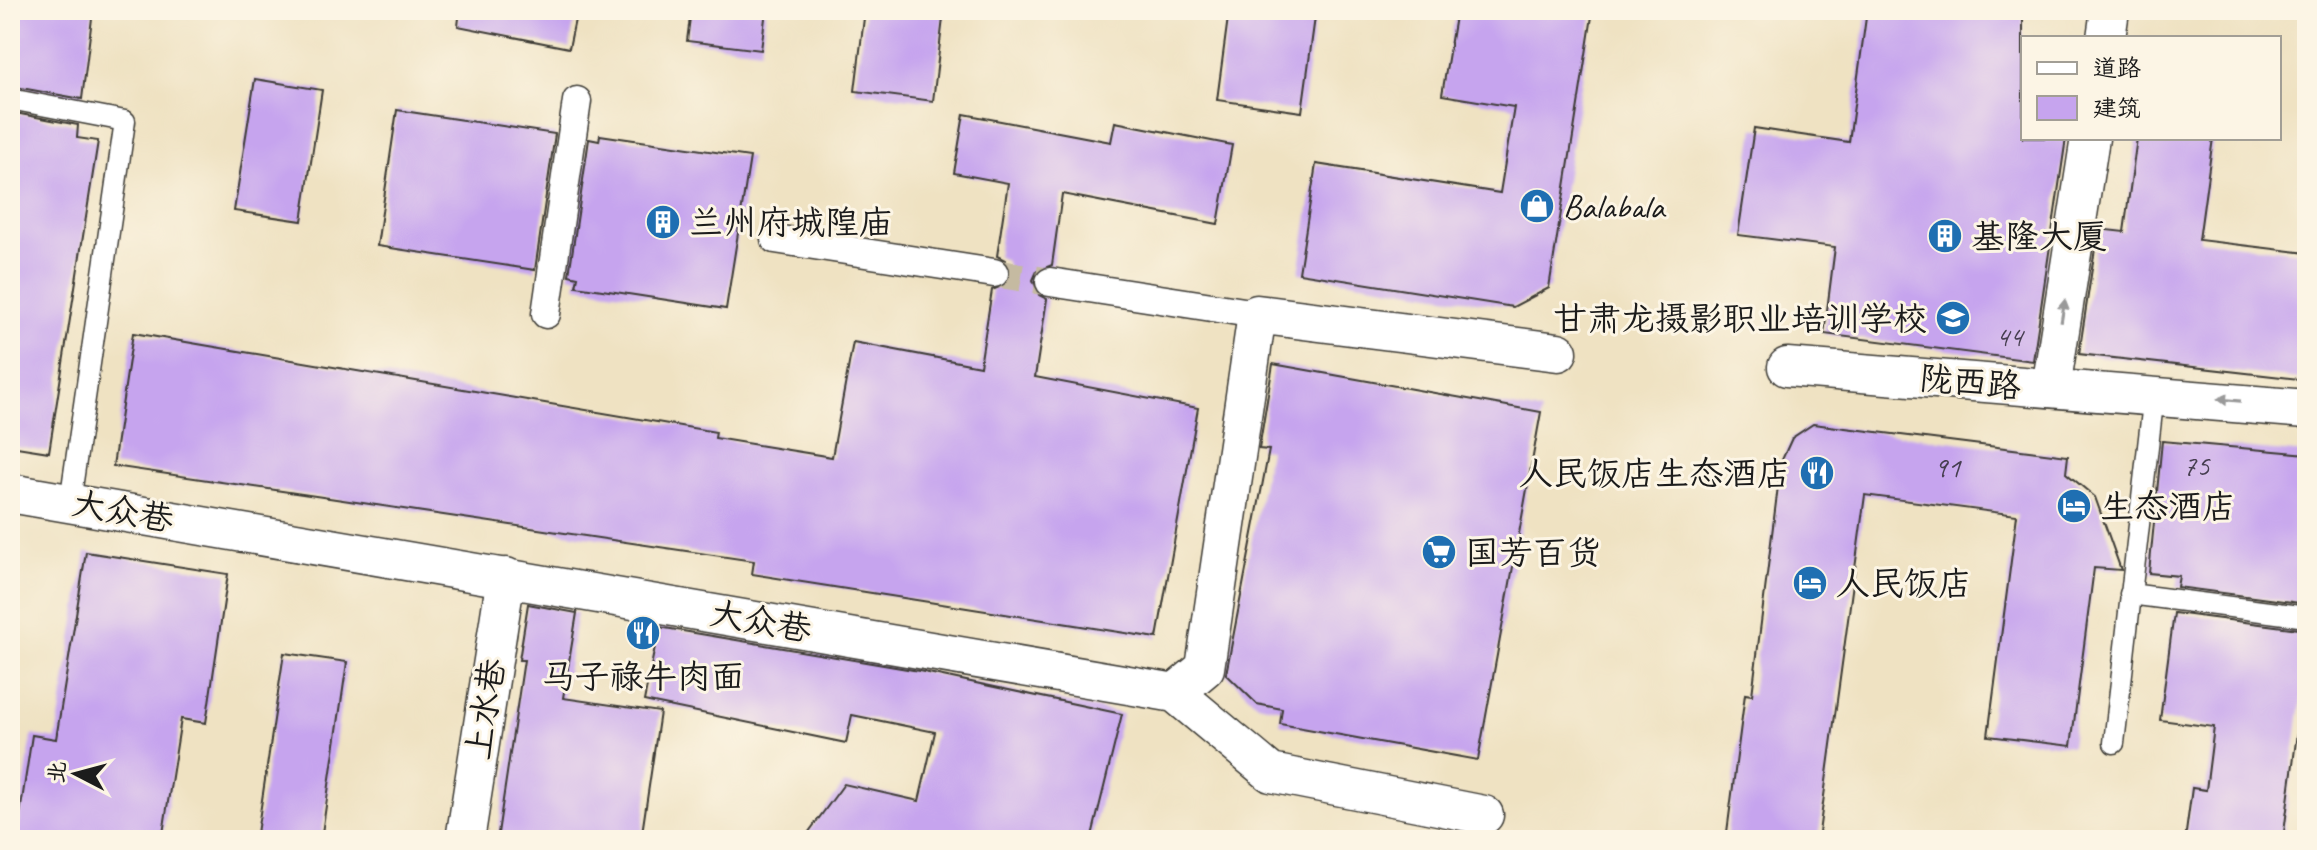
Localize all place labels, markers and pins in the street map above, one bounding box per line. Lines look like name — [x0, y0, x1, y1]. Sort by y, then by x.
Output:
place label: Balabala — [1563, 185, 1666, 228]
shop icon: Balabala — [1518, 187, 1556, 225]
place label: 兰州府城隍庙 — [689, 201, 893, 244]
building icon: 兰州府城隍庙 — [644, 203, 682, 241]
place label: 基隆大厦 — [1971, 215, 2107, 258]
building icon: 基隆大厦 — [1926, 217, 1964, 255]
place label: 甘肃龙摄影职业培训学校 — [1553, 297, 1927, 340]
school or university icon: 甘肃龙摄影职业培训学校 — [1934, 299, 1972, 337]
place label: 人民饭店生态酒店 — [1519, 452, 1791, 495]
restaurant icon: 人民饭店生态酒店 — [1798, 454, 1836, 492]
place label: 生态酒店 — [2100, 485, 2236, 528]
hotel icon: 生态酒店 — [2055, 487, 2093, 525]
place label: 国芳百货 — [1465, 531, 1601, 574]
supermarket icon: 国芳百货 — [1420, 533, 1458, 571]
place label: 人民饭店 — [1836, 562, 1972, 605]
hotel icon: 人民饭店 — [1791, 564, 1829, 602]
restaurant icon: 马子禄牛肉面 — [624, 614, 662, 652]
place label: 马子禄牛肉面 — [541, 655, 745, 698]

